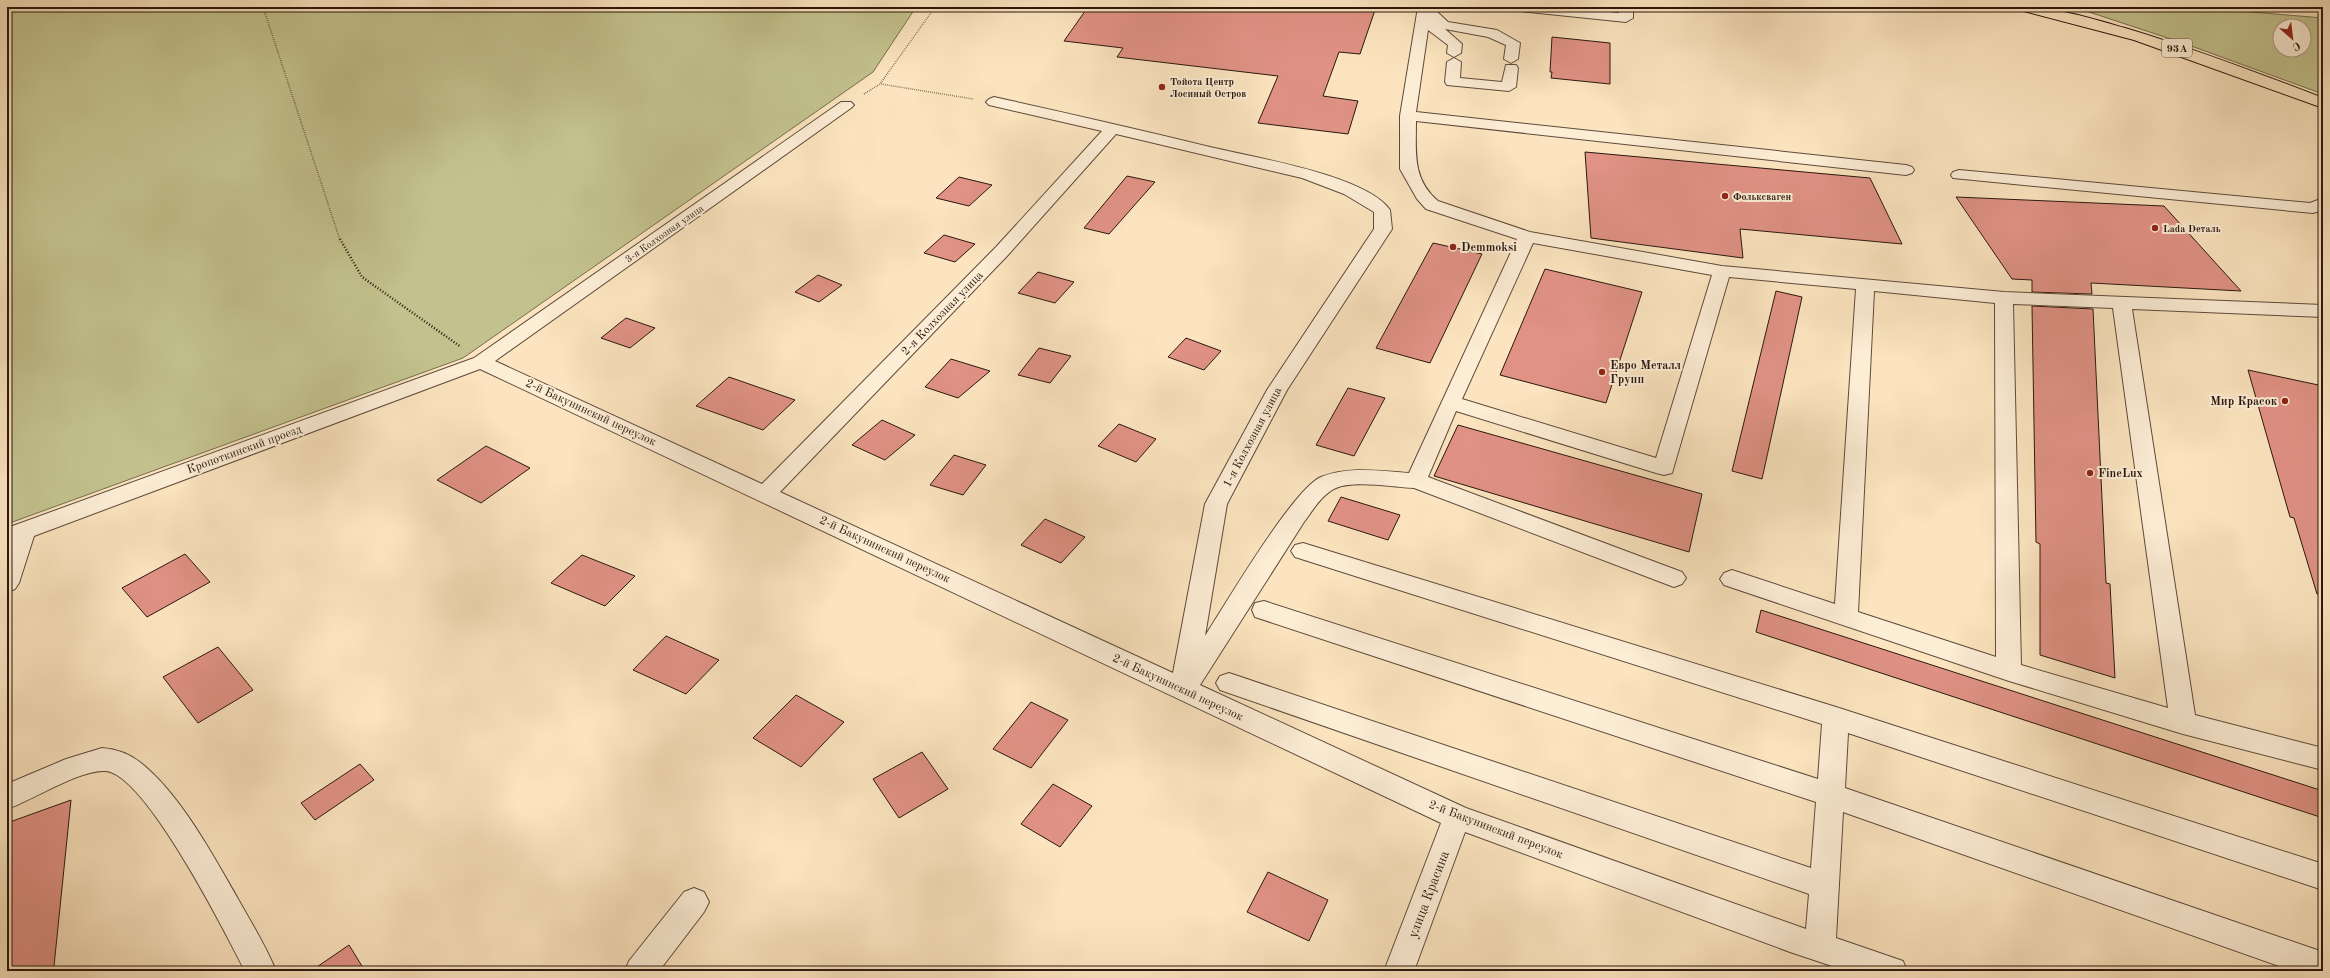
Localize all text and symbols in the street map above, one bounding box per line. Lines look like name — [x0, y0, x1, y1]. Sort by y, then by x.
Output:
north arrow — [2272, 18, 2312, 58]
road number: 93A — [2162, 39, 2192, 57]
text: С — [2290, 39, 2302, 52]
place label: Тойота Центр Лосиный Остров — [1170, 77, 1246, 99]
marker: Тойота Центр Лосиный Остров — [1157, 82, 1167, 92]
marker: Фольксваген — [1720, 191, 1730, 201]
place label: Фольксваген — [1733, 192, 1791, 202]
street label: 3-я Колхозная улица — [624, 203, 706, 265]
marker: Lada Dеталь — [2150, 223, 2160, 233]
place label: Lada Dеталь — [2163, 224, 2221, 234]
marker: Demmoksi — [1448, 242, 1458, 252]
place label: Demmoksi — [1461, 242, 1517, 254]
street label: 2-я Колхозная улица — [900, 269, 986, 358]
place label: Евро Металл Групп — [1610, 360, 1681, 386]
marker: Евро Металл Групп — [1597, 367, 1607, 377]
street label: 2-й Бакунинский переулок — [523, 377, 658, 449]
street label: 1-я Колхозная улица — [1221, 385, 1284, 490]
place label: Мир Красок — [2210, 396, 2278, 408]
marker: Мир Красок — [2280, 396, 2290, 406]
street label: Кропоткинский проезд — [185, 424, 303, 476]
marker: FineLux — [2085, 468, 2095, 478]
place label: FineLux — [2098, 468, 2143, 480]
street label: 2-й Бакунинский переулок — [817, 514, 952, 586]
street label: 2-й Бакунинский переулок — [1110, 652, 1245, 724]
street label: 2-й Бакунинский переулок — [1427, 799, 1564, 861]
street label: улица Красина — [1406, 849, 1452, 940]

